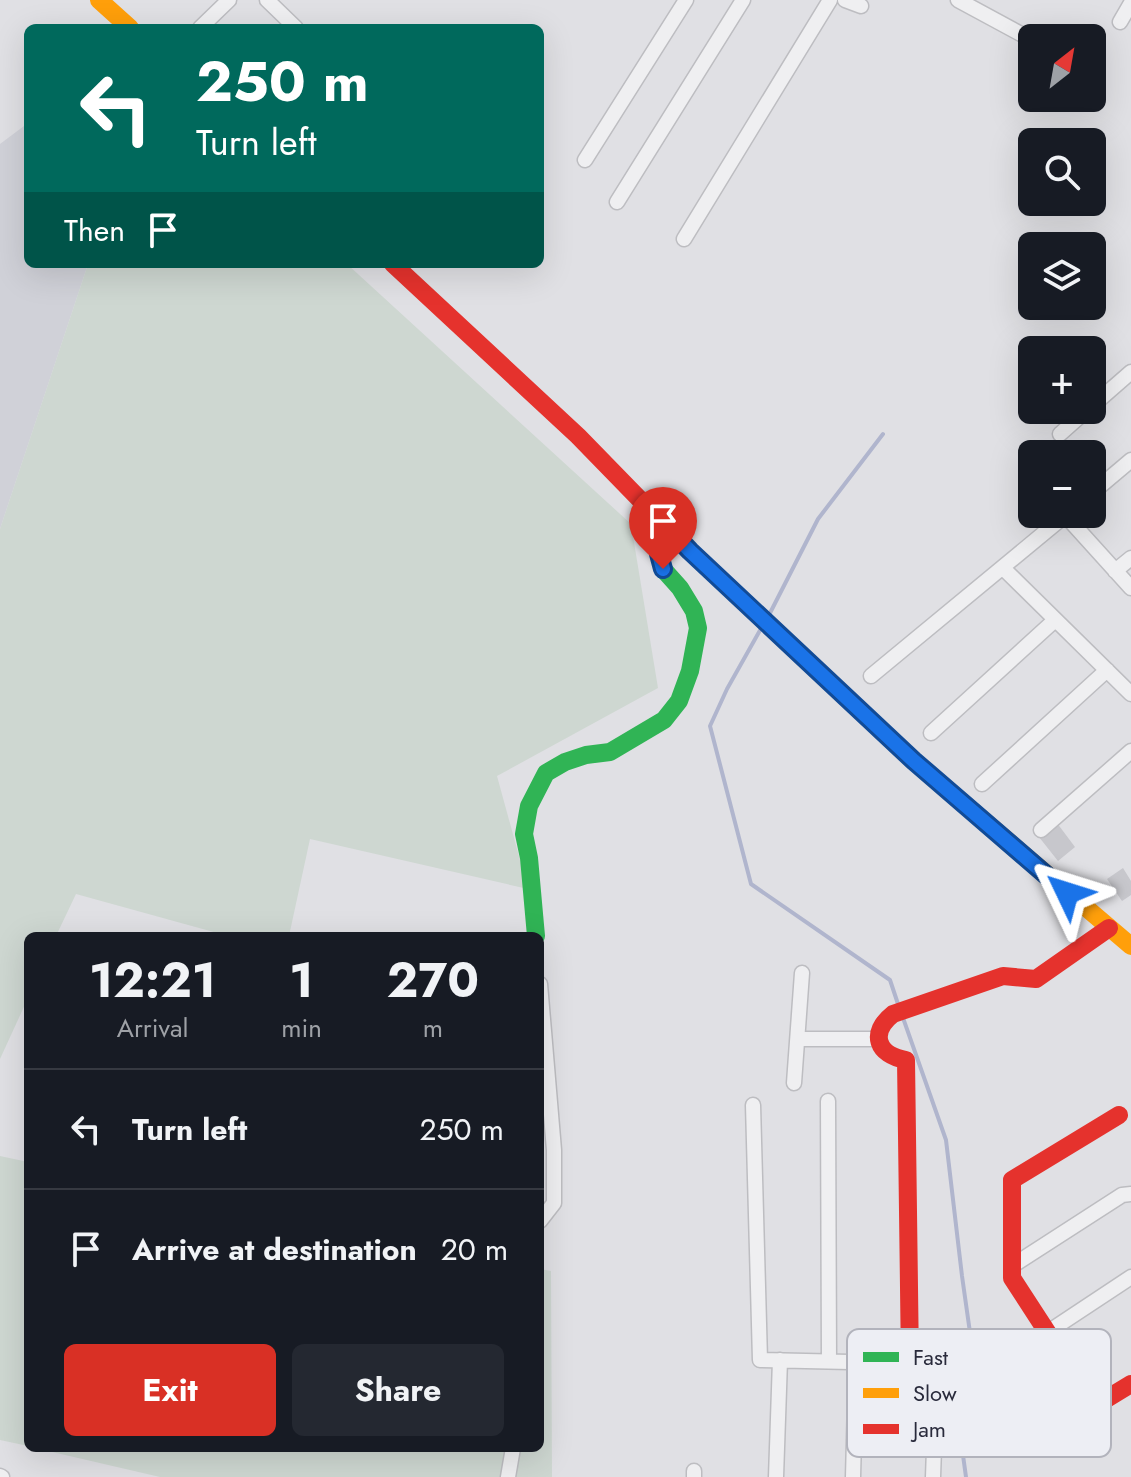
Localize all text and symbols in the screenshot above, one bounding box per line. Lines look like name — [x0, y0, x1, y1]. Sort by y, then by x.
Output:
north arrow — [1018, 24, 1106, 112]
map controls — [1018, 24, 1106, 528]
text: 250 m — [196, 41, 369, 122]
icon: left — [64, 56, 168, 160]
text: Turn left — [196, 116, 317, 168]
button: search — [1018, 128, 1106, 216]
icon: arrive — [141, 208, 185, 252]
text: Then — [64, 209, 125, 252]
button: layers — [1018, 232, 1106, 320]
button: + — [1018, 336, 1106, 424]
button: − — [1018, 440, 1106, 528]
pin — [629, 487, 697, 569]
icon: arrive — [641, 499, 685, 543]
position arrow — [1025, 851, 1109, 935]
text: 12:21 — [89, 946, 216, 1015]
text: 1 — [289, 946, 314, 1015]
text: 270 — [387, 946, 479, 1015]
text: Arrival — [117, 1009, 188, 1047]
text: min — [281, 1009, 322, 1047]
text: m — [423, 1009, 443, 1047]
icon: left — [64, 1107, 108, 1151]
text: Turn left — [132, 1108, 247, 1151]
text: 250 m — [420, 1108, 504, 1151]
icon: arrive — [64, 1227, 108, 1271]
text: Arrive at destination — [132, 1228, 417, 1271]
text: 20 m — [441, 1228, 508, 1271]
legend — [847, 1329, 1111, 1457]
text: Fast — [913, 1341, 949, 1373]
button: Exit — [64, 1344, 276, 1436]
button: Share — [292, 1344, 504, 1436]
text: Slow — [913, 1377, 957, 1409]
text: Jam — [910, 1413, 946, 1445]

